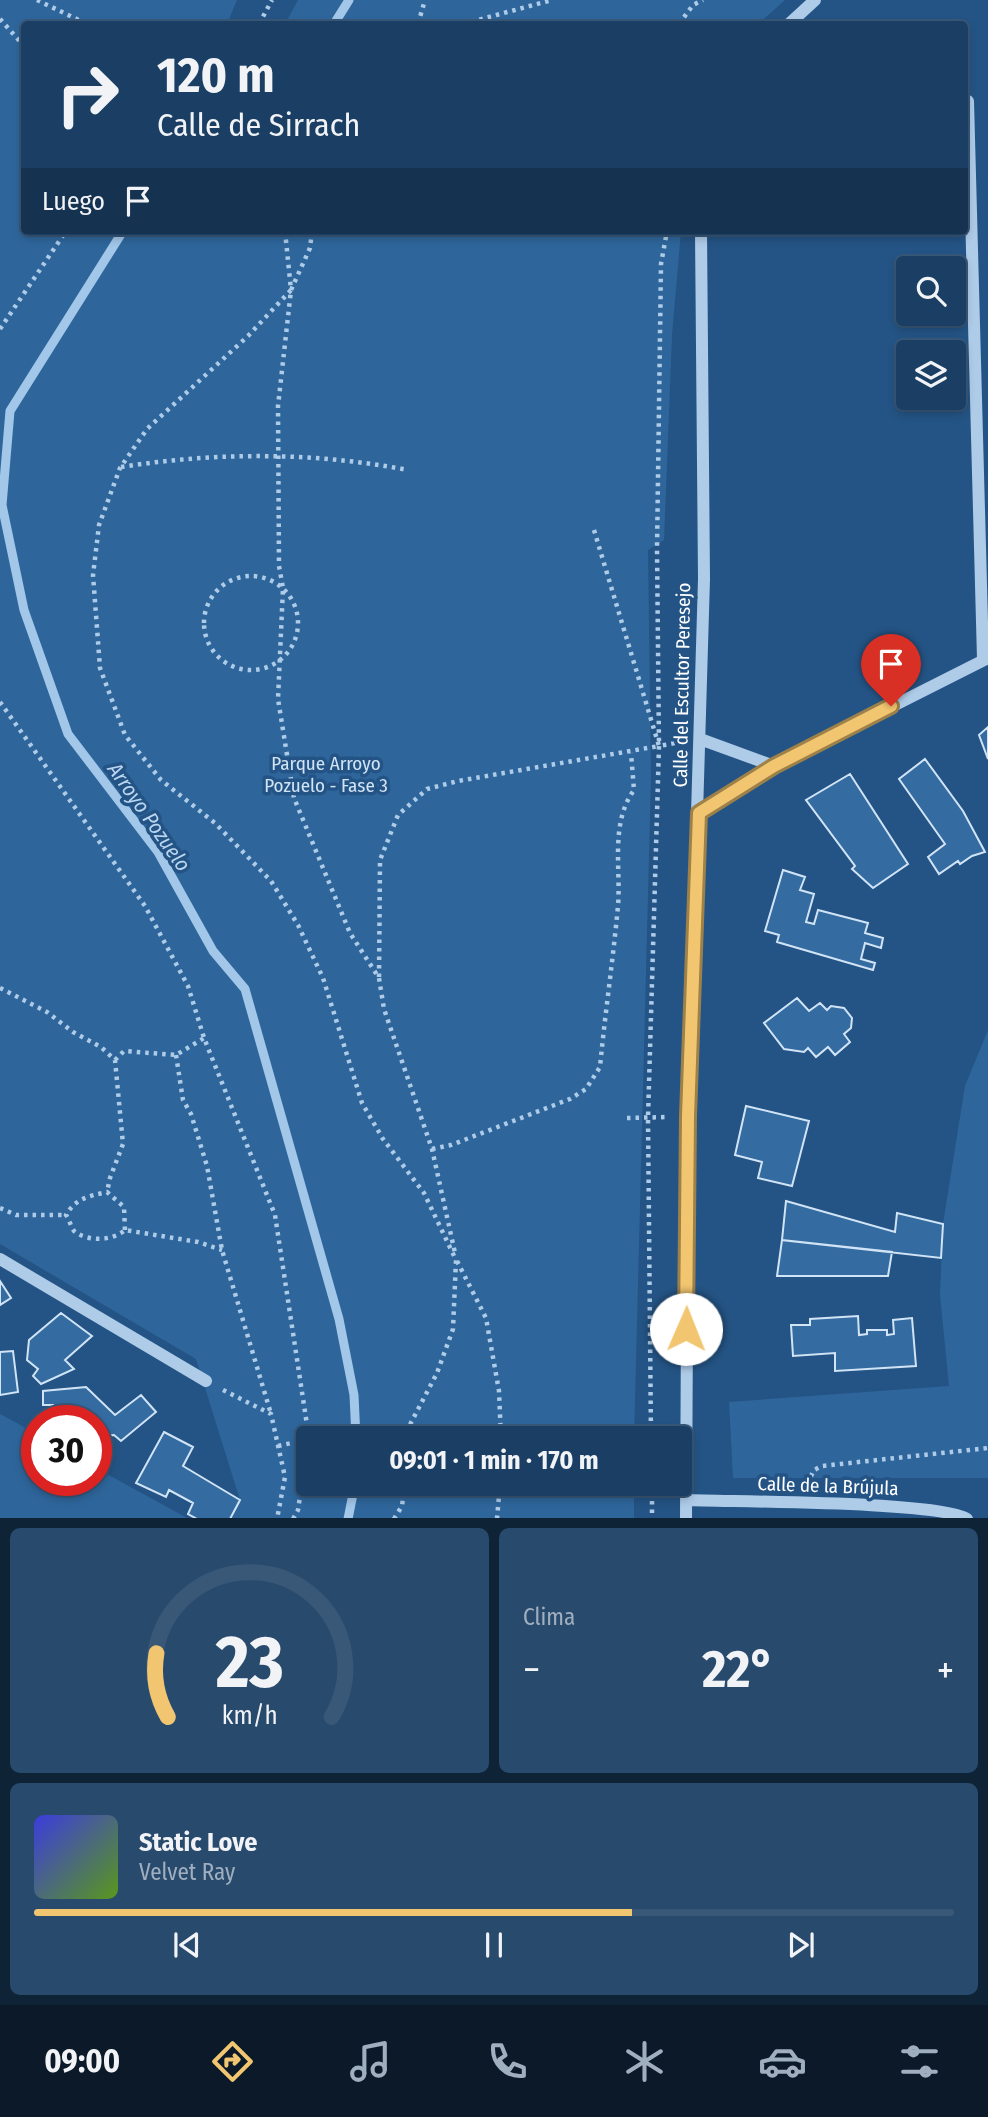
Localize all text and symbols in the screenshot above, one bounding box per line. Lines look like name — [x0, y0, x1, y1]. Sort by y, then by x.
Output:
text: 120 m — [157, 46, 275, 105]
icon: right — [42, 49, 133, 140]
text: Calle de Sirrach — [157, 106, 360, 144]
icon: arrive — [119, 182, 157, 220]
text: Luego — [42, 186, 105, 217]
map controls — [896, 256, 966, 410]
button: search — [896, 256, 966, 326]
button: layers — [896, 340, 966, 410]
street label: Calle del Escultor Peresejo — [669, 582, 695, 788]
pin — [861, 634, 921, 706]
icon: arrive — [872, 645, 910, 683]
park label: Parque Arroyo Pozuelo - Fase 3 — [264, 752, 388, 797]
water label: Arroyo Pozuelo — [101, 757, 196, 877]
position arrow — [649, 1292, 723, 1366]
speed limit sign: 30 — [21, 1405, 112, 1496]
text: 09:01 · 1 min · 170 m — [389, 1445, 599, 1476]
street label: Calle de la Brújula — [757, 1472, 899, 1500]
text: Clima — [523, 1603, 575, 1631]
text: 23 — [214, 1619, 284, 1706]
text: 22° — [702, 1638, 775, 1701]
text: − — [523, 1647, 540, 1693]
text: + — [937, 1647, 954, 1693]
text: km/h — [222, 1700, 277, 1730]
text: Static Love — [139, 1827, 257, 1858]
text: Velvet Ray — [139, 1858, 235, 1886]
icon: previous — [168, 1926, 206, 1964]
icon: pause — [475, 1926, 513, 1964]
icon: next — [782, 1926, 820, 1964]
icon: directions — [208, 2037, 257, 2086]
icon: music — [346, 2037, 395, 2086]
icon: phone — [483, 2037, 532, 2086]
icon: climate — [620, 2037, 669, 2086]
icon: car — [758, 2037, 807, 2086]
icon: filters — [895, 2037, 944, 2086]
text: 09:00 — [44, 2042, 120, 2080]

